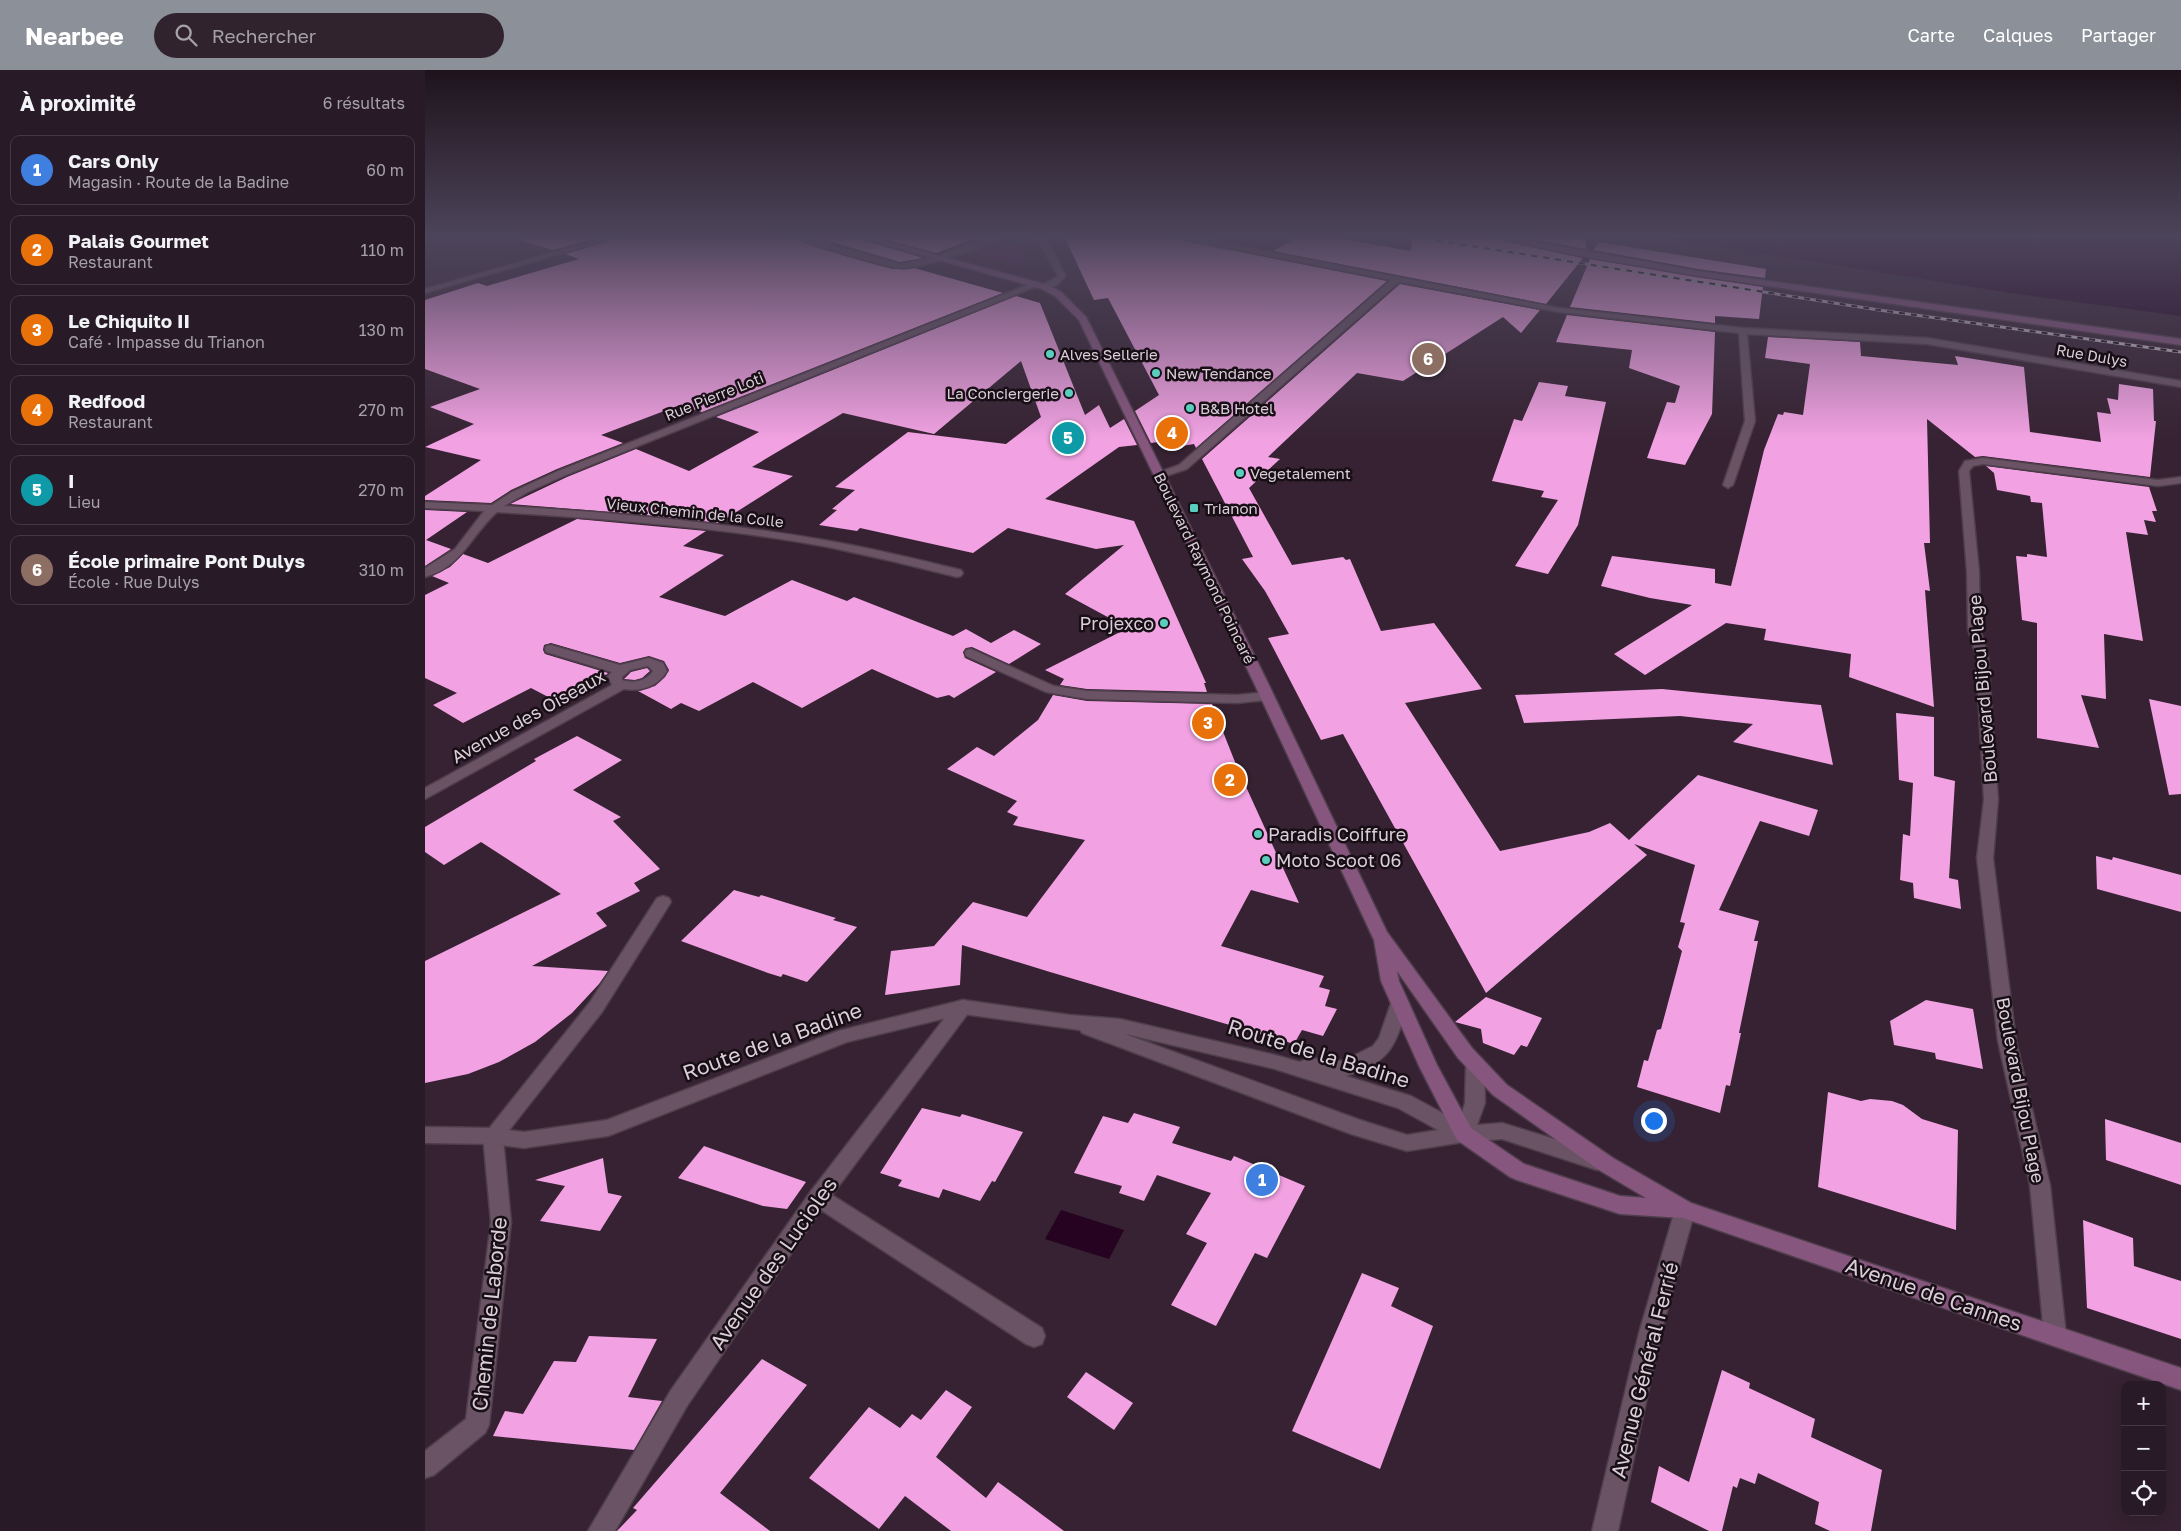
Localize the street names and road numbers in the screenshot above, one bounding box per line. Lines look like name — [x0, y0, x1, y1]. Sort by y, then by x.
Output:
street label: Rue Dulys — [2055, 340, 2129, 370]
street label: Rue Pierre Loti — [662, 368, 766, 424]
street label: Boulevard Raymond Poincaré — [1151, 470, 1259, 667]
street label: Vieux Chemin de la Colle — [605, 494, 785, 530]
street label: Boulevard Bijou Plage — [1963, 594, 2001, 784]
street label: Avenue des Oiseaux — [447, 664, 609, 767]
street label: Boulevard Bijou Plage — [1992, 995, 2050, 1185]
street label: Route de la Badine — [679, 996, 865, 1086]
street label: Route de la Badine — [1225, 1013, 1413, 1093]
street label: Avenue des Lucioles — [704, 1172, 842, 1354]
street label: Chemin de Laborde — [466, 1216, 512, 1412]
street label: Avenue de Cannes — [1842, 1252, 2026, 1336]
street label: Avenue Général Ferrié — [1605, 1259, 1683, 1481]

